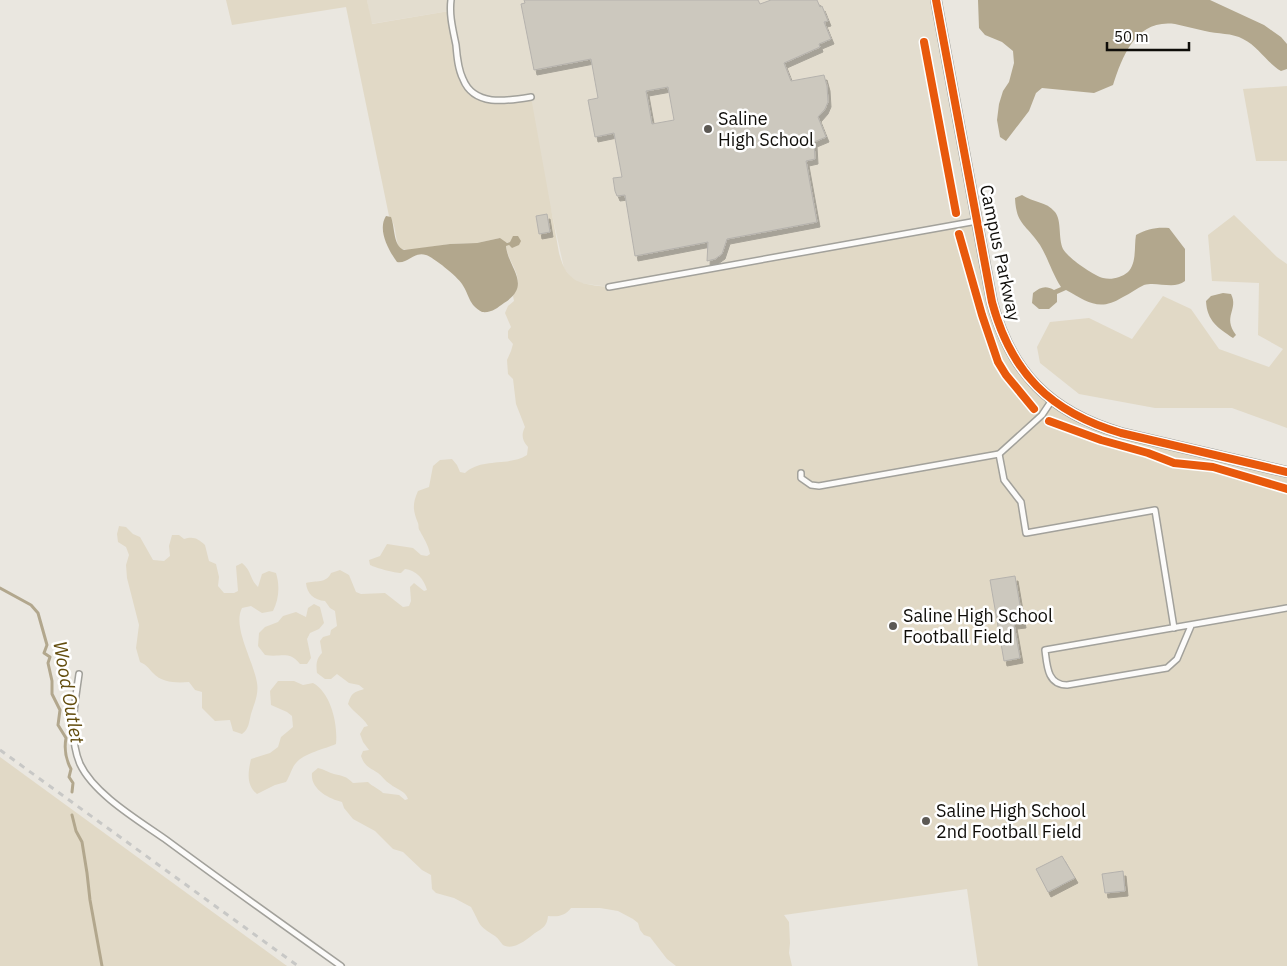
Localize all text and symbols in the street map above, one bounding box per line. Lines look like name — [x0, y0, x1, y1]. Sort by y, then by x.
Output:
scale bar — [1107, 20, 1190, 52]
text: 50 m — [1114, 27, 1149, 46]
place label: Saline High School — [718, 107, 814, 151]
marker: Saline High School — [702, 123, 714, 135]
street label: Campus Parkway — [975, 183, 1026, 323]
place label: Saline High School Football Field — [903, 604, 1053, 648]
marker: Saline High School Football Field — [887, 620, 899, 632]
water label: Wood Outlet — [48, 639, 90, 746]
place label: Saline High School 2nd Football Field — [936, 799, 1086, 843]
marker: Saline High School 2nd Football Field — [920, 815, 932, 827]

